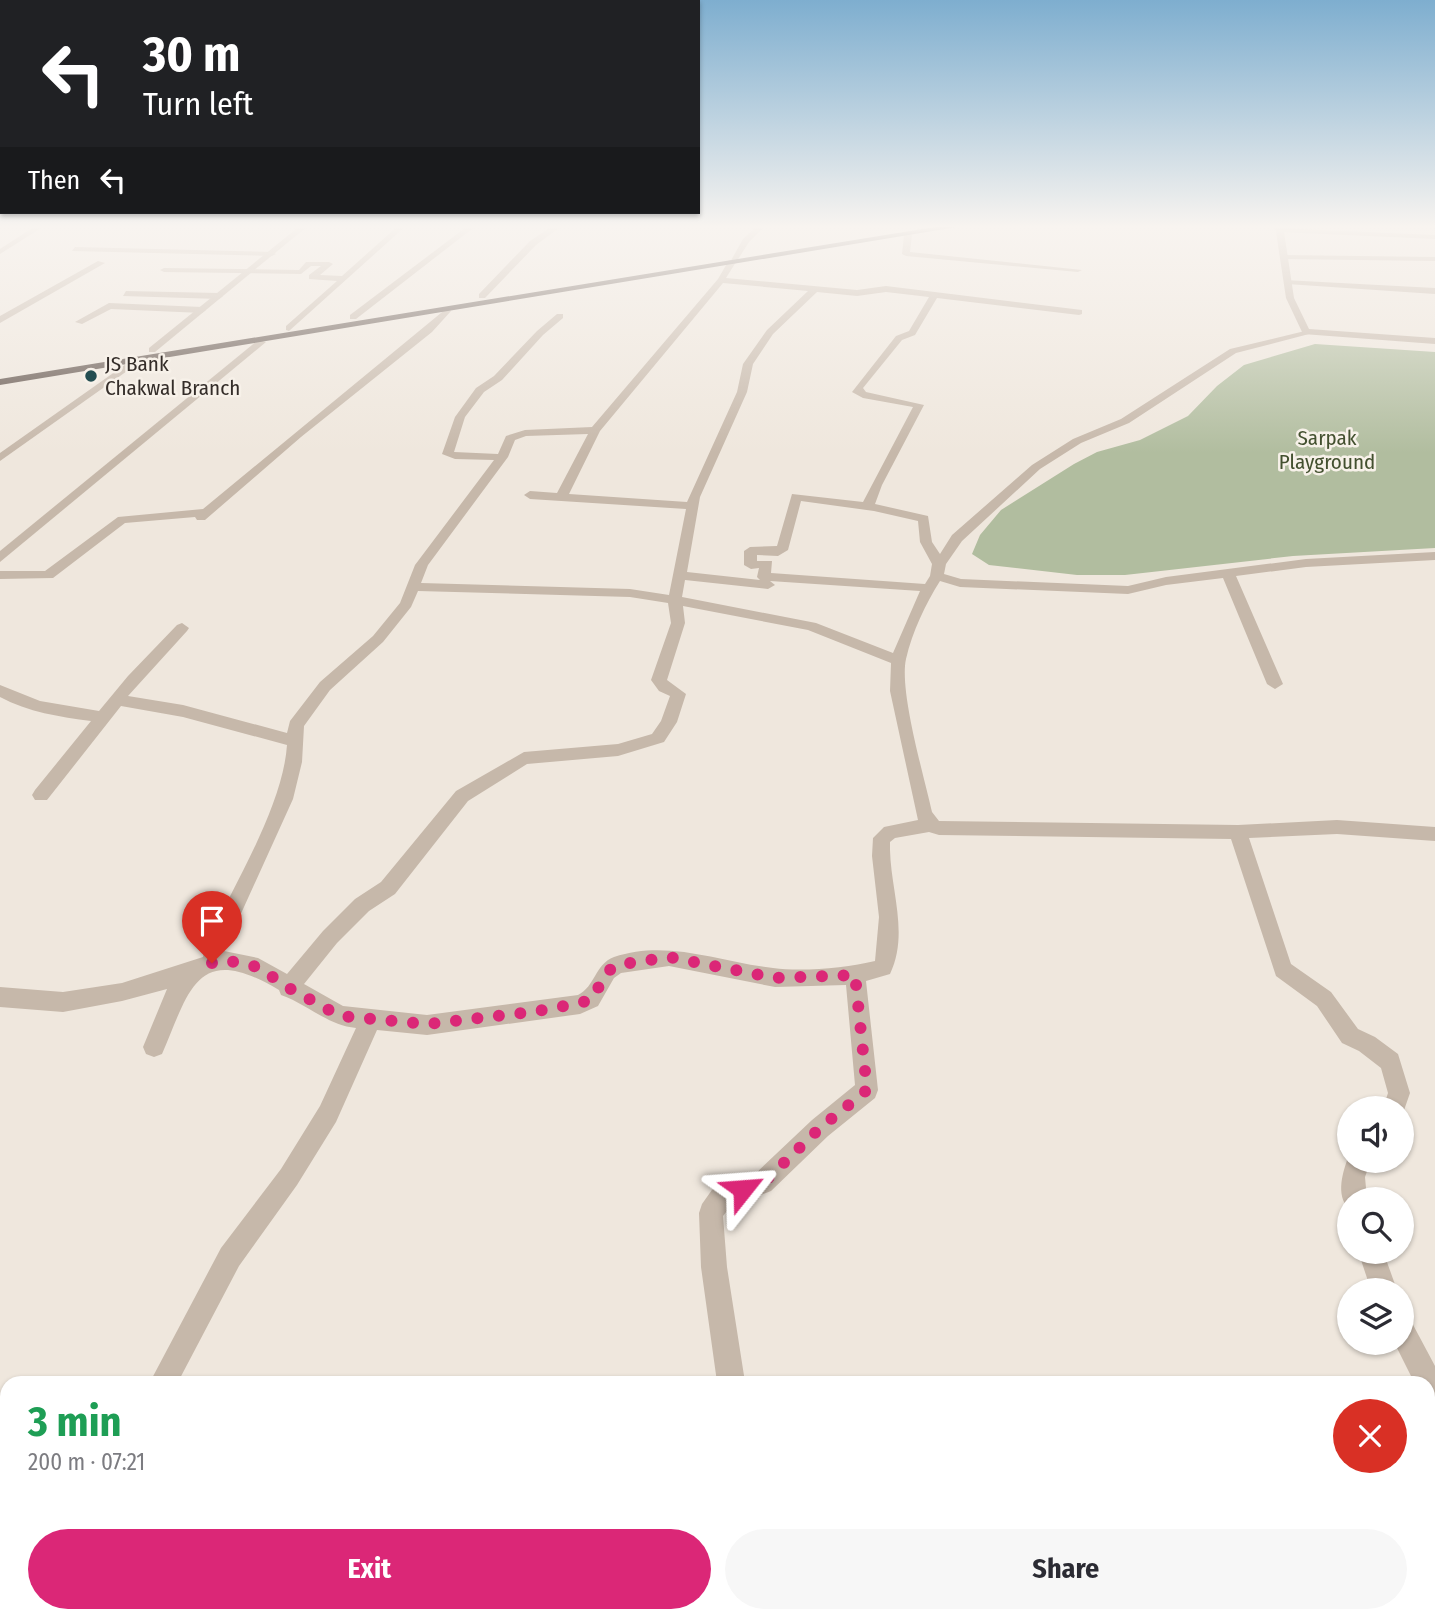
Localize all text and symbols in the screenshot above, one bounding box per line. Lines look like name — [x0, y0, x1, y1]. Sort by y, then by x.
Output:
text: 30 m — [143, 25, 241, 84]
icon: left — [28, 28, 119, 119]
text: Turn left — [143, 85, 253, 123]
icon: left — [94, 161, 132, 199]
text: Then — [28, 165, 80, 196]
place label: JS Bank Chakwal Branch — [105, 351, 240, 401]
marker: JS Bank Chakwal Branch — [83, 368, 99, 384]
park label: Sarpak Playground — [1279, 425, 1375, 475]
pin — [182, 891, 242, 963]
icon: arrive — [193, 902, 231, 940]
map controls — [1337, 1096, 1414, 1355]
button: sound — [1337, 1096, 1414, 1173]
position arrow — [706, 1152, 780, 1226]
button: search — [1337, 1187, 1414, 1264]
button: layers — [1337, 1278, 1414, 1355]
text: 3 min — [28, 1397, 122, 1447]
button: close — [1333, 1399, 1407, 1473]
text: 200 m · 07:21 — [28, 1448, 145, 1476]
button: Exit — [28, 1529, 711, 1609]
button: Share — [725, 1529, 1407, 1609]

